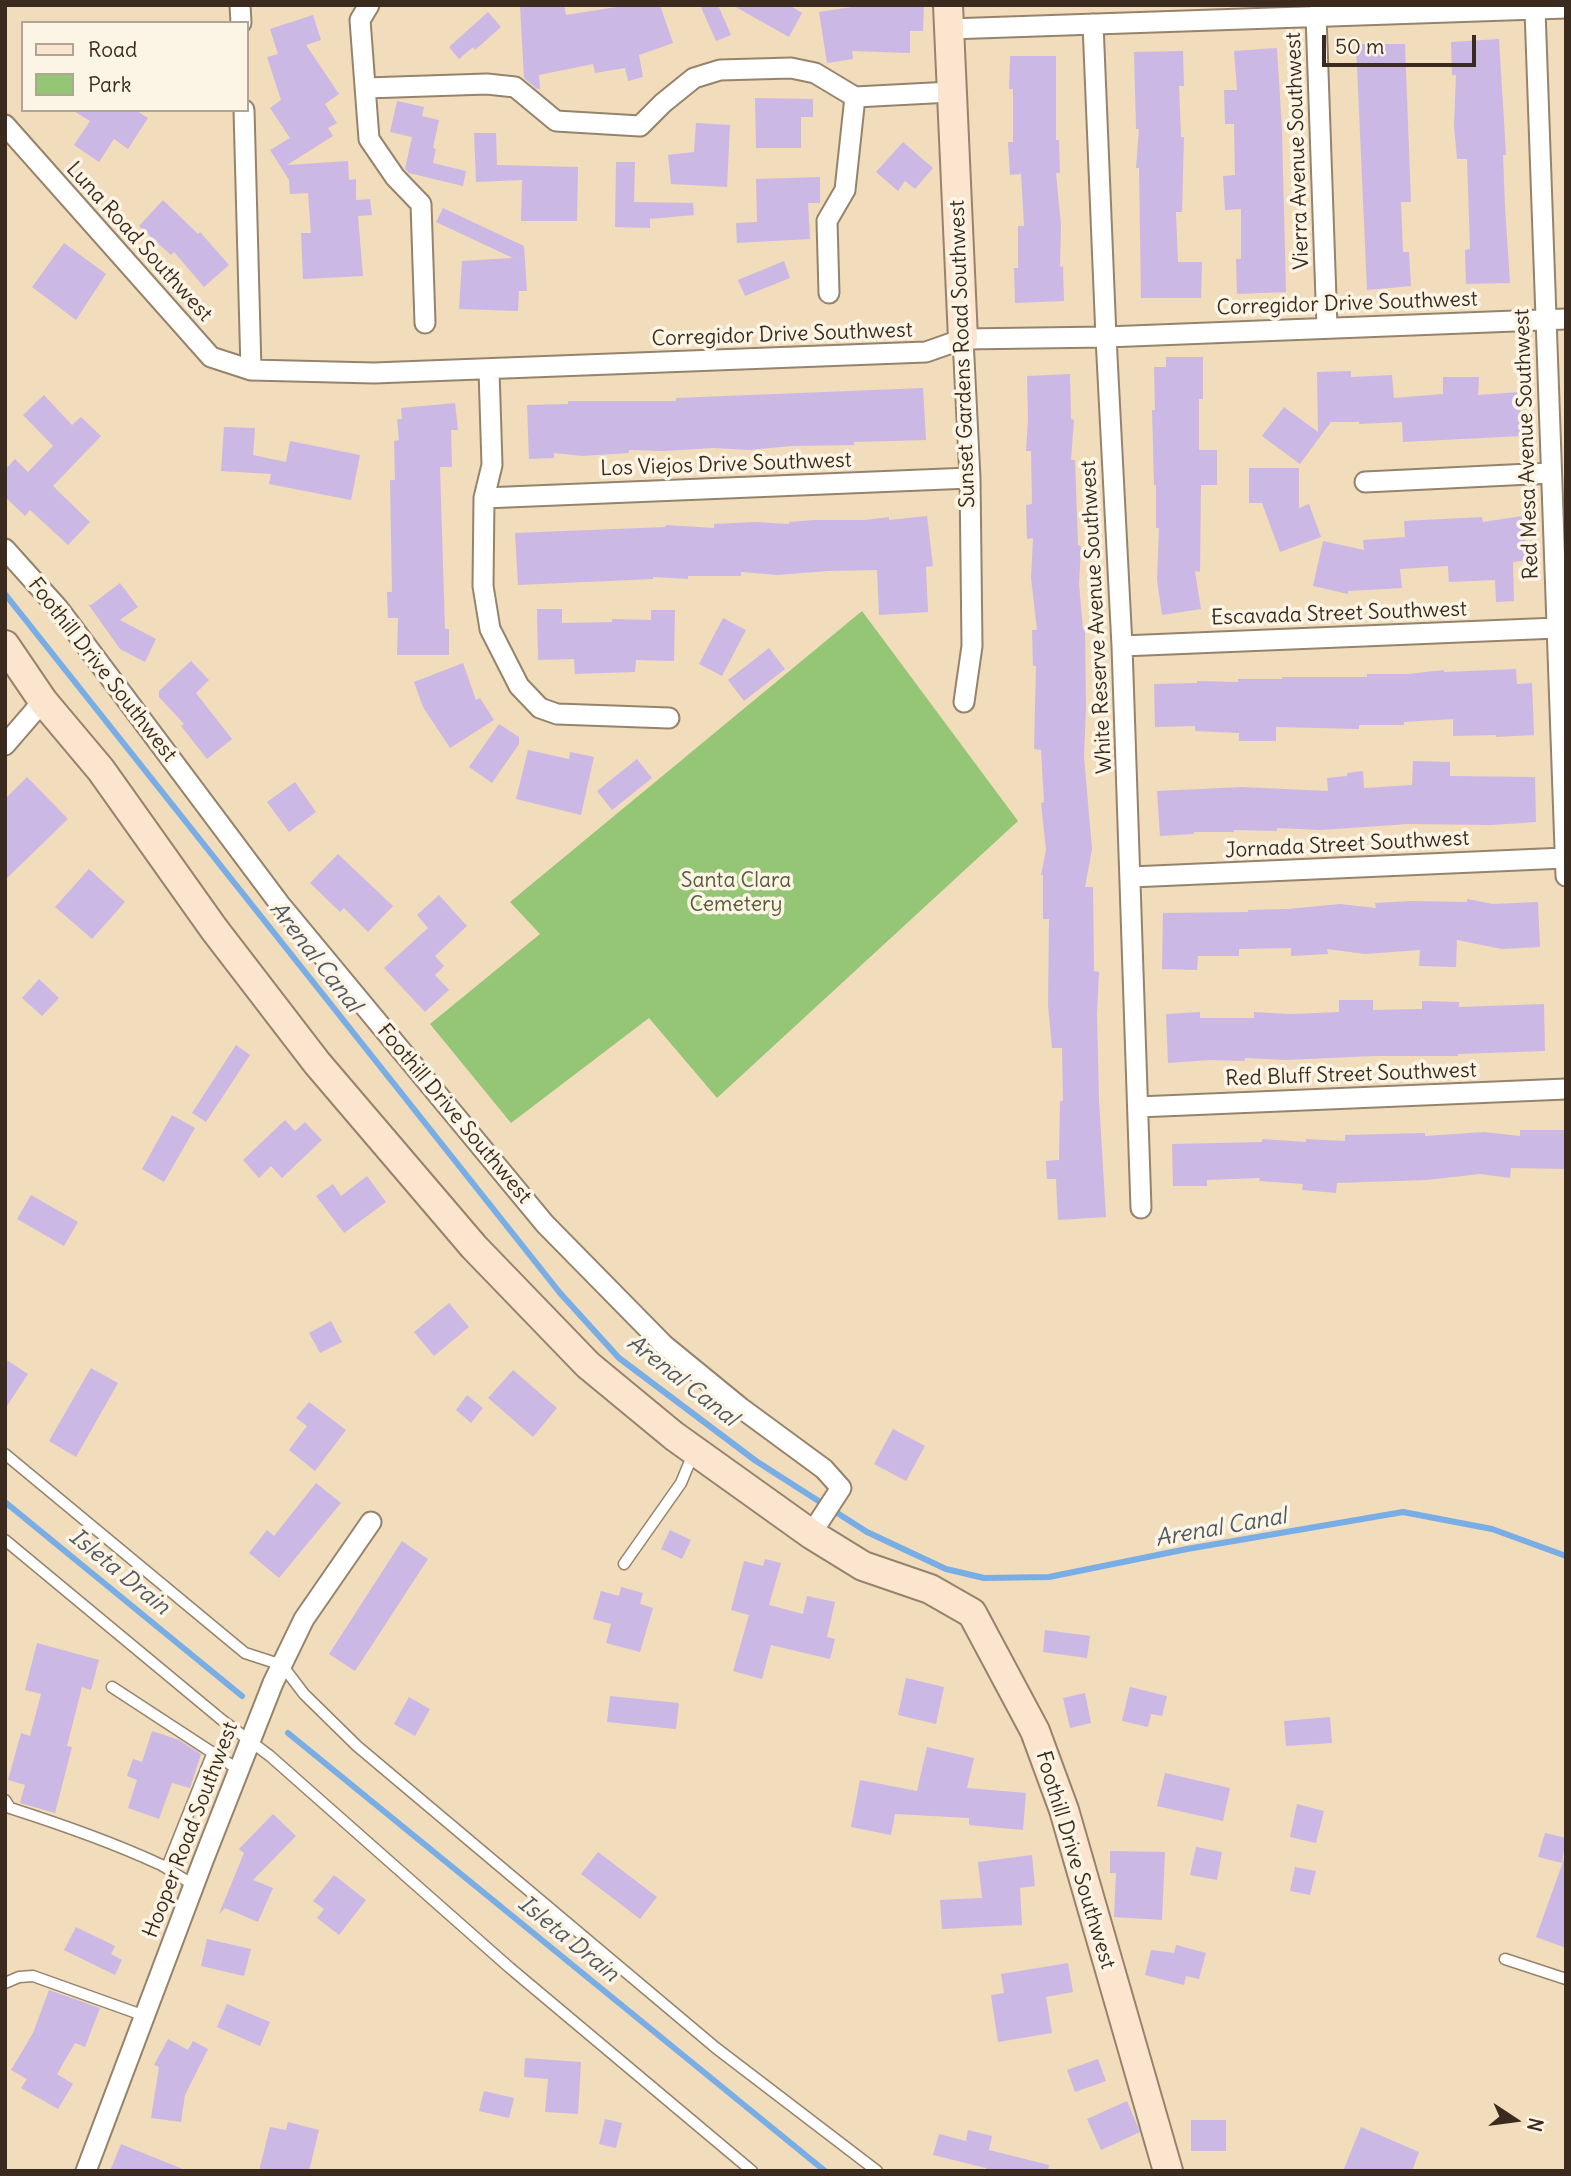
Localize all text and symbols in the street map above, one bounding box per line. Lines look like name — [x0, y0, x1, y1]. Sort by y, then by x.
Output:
legend — [21, 21, 248, 112]
scale bar — [1326, 21, 1480, 65]
street label: Vierra Avenue Southwest — [1281, 32, 1315, 270]
text: 50 m — [1335, 33, 1384, 60]
text: Road — [88, 36, 137, 63]
text: Park — [88, 71, 131, 98]
street label: Luna Road Southwest — [61, 157, 217, 327]
street label: Sunset Gardens Road Southwest — [945, 200, 981, 508]
street label: Corregidor Drive Southwest — [1216, 287, 1478, 321]
street label: Red Mesa Avenue Southwest — [1510, 308, 1544, 580]
street label: Corregidor Drive Southwest — [651, 318, 913, 352]
street label: Los Viejos Drive Southwest — [600, 448, 852, 482]
street label: White Reserve Avenue Southwest — [1076, 460, 1118, 774]
street label: Foothill Drive Southwest — [22, 573, 182, 767]
street label: Escavada Street Southwest — [1211, 597, 1467, 631]
street label: Jornada Street Southwest — [1224, 826, 1470, 864]
park label: Santa Clara Cemetery — [681, 868, 791, 918]
water label: Arenal Canal — [263, 896, 367, 1018]
street label: Foothill Drive Southwest — [372, 1019, 536, 1209]
street label: Red Bluff Street Southwest — [1225, 1058, 1477, 1092]
water label: Arenal Canal — [621, 1329, 743, 1433]
water label: Arenal Canal — [1153, 1503, 1289, 1553]
water label: Isleta Drain — [63, 1523, 175, 1621]
street label: Hooper Road Southwest — [138, 1719, 244, 1941]
street label: Foothill Drive Southwest — [1030, 1748, 1120, 1972]
water label: Isleta Drain — [512, 1890, 624, 1988]
north arrow — [1480, 2085, 1550, 2155]
text: N — [1522, 2116, 1549, 2134]

